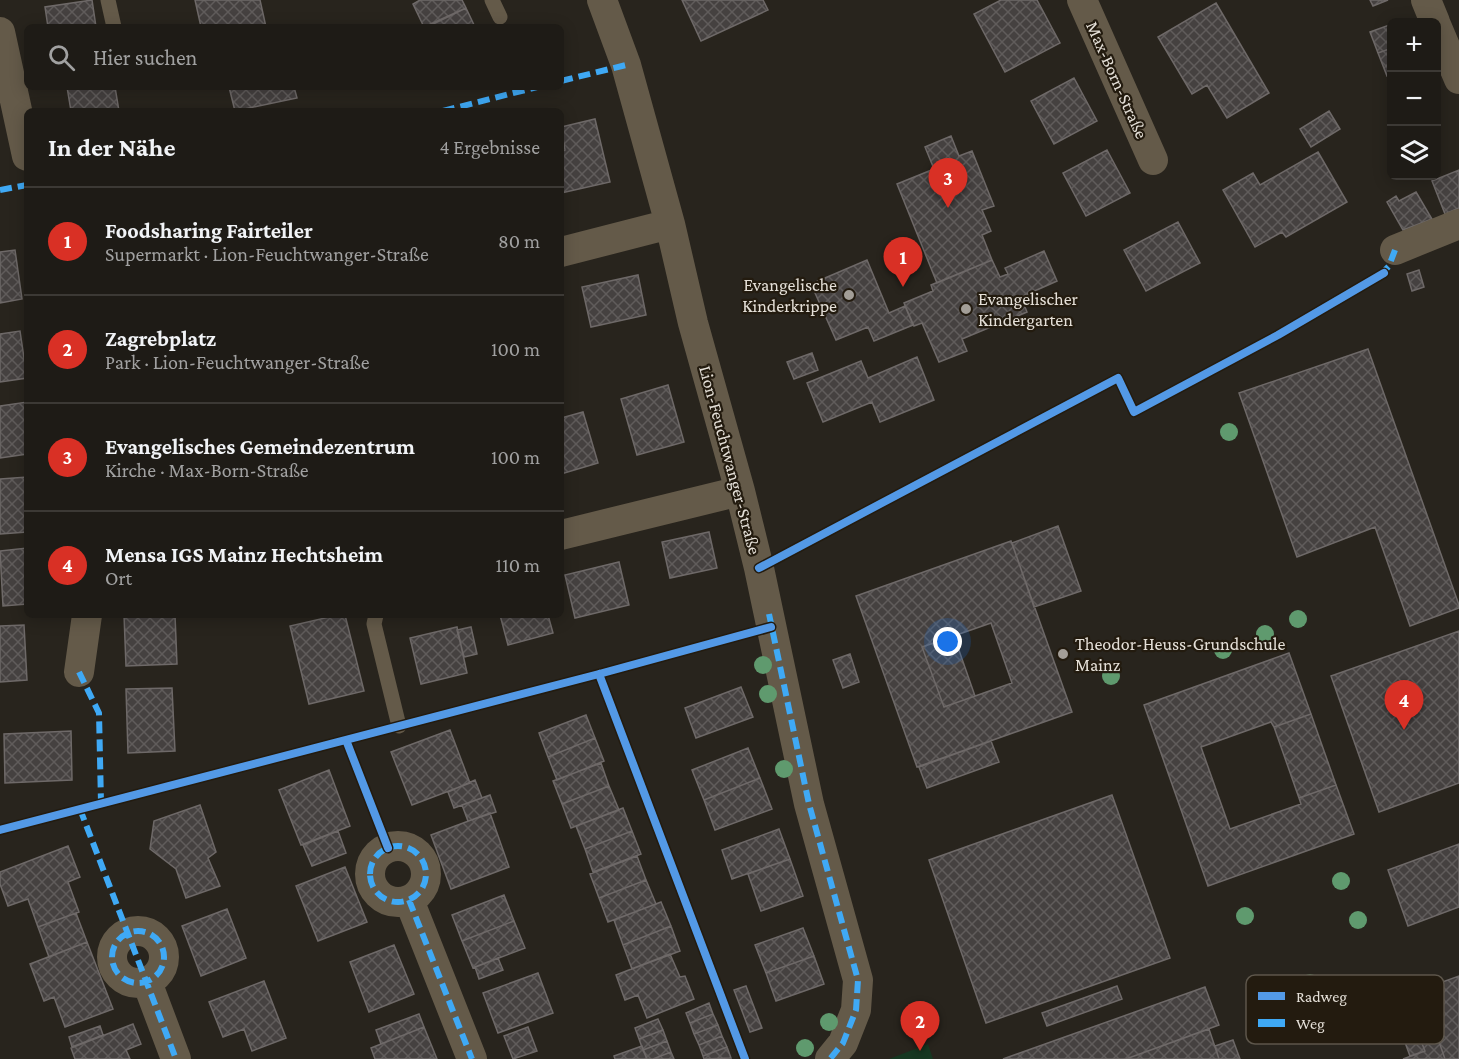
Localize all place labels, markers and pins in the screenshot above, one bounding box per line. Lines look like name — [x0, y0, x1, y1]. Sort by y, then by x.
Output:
pin: 3 — [928, 158, 968, 208]
pin: 1 — [884, 238, 922, 287]
place label: Evangelische Kinderkrippe — [742, 275, 837, 316]
marker: Evangelische Kinderkrippe — [842, 288, 856, 302]
place label: Evangelischer Kindergarten — [978, 289, 1079, 330]
marker: Evangelischer Kindergarten — [959, 302, 973, 316]
place label: Theodor-Heuss-Grundschule Mainz — [1075, 634, 1286, 675]
marker: Theodor-Heuss-Grundschule Mainz — [1056, 647, 1070, 661]
pin: 4 — [1384, 680, 1424, 730]
pin: 2 — [900, 1002, 940, 1051]

